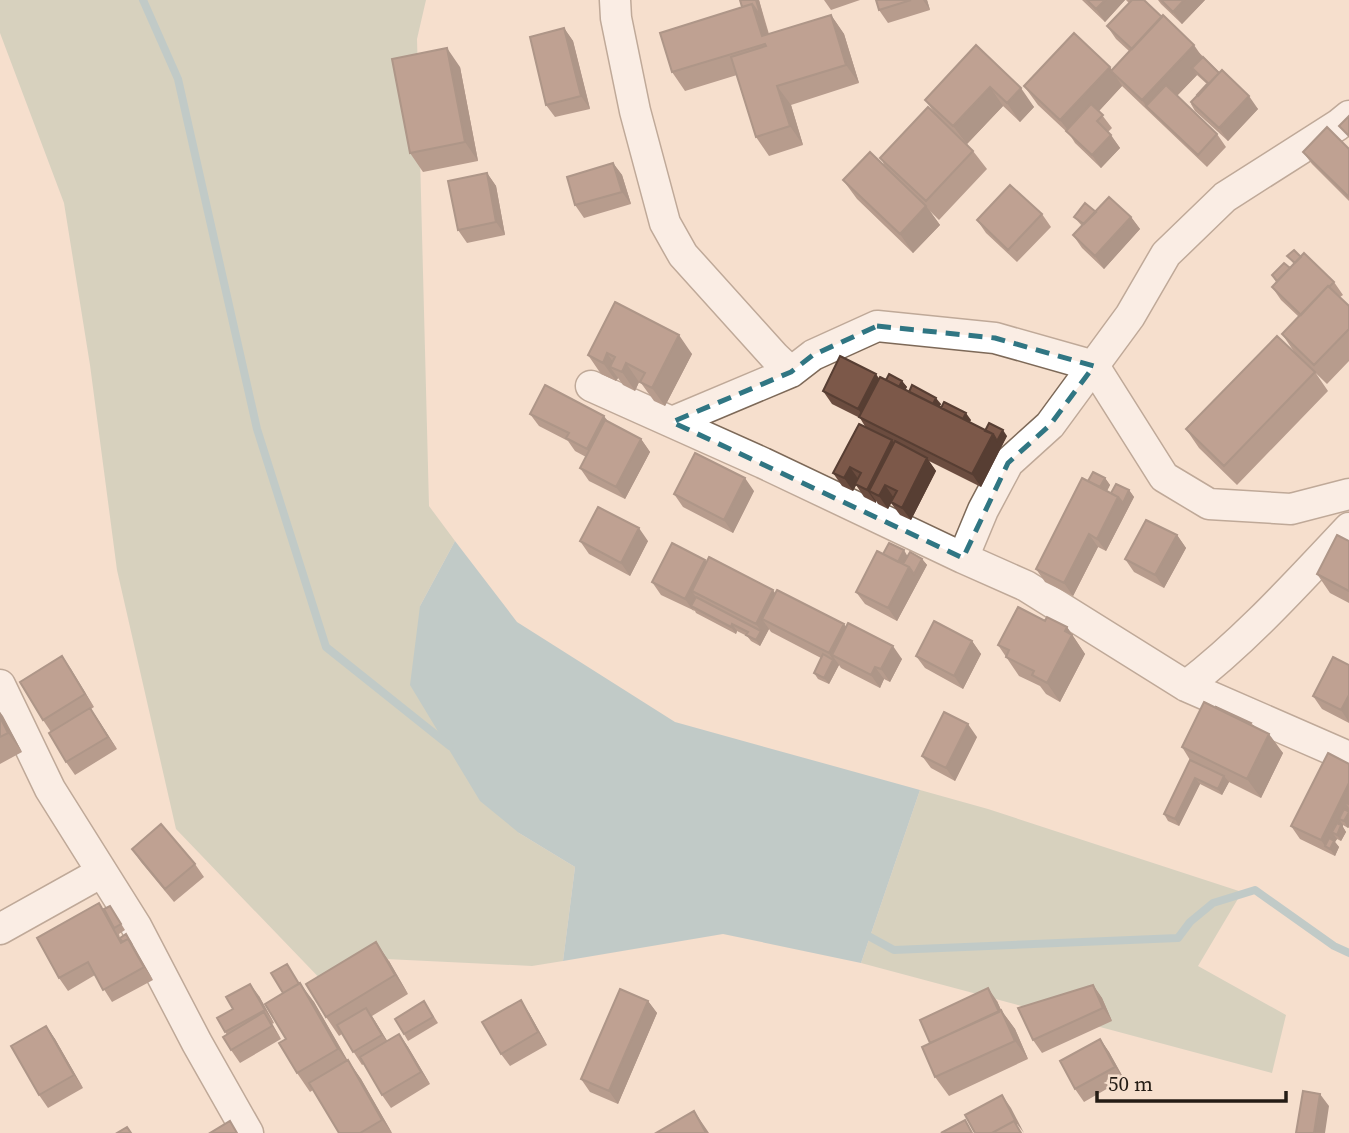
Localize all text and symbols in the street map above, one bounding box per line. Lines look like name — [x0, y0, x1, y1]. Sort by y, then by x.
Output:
scale bar — [1097, 1060, 1286, 1104]
text: 50 m — [1108, 1069, 1153, 1098]

